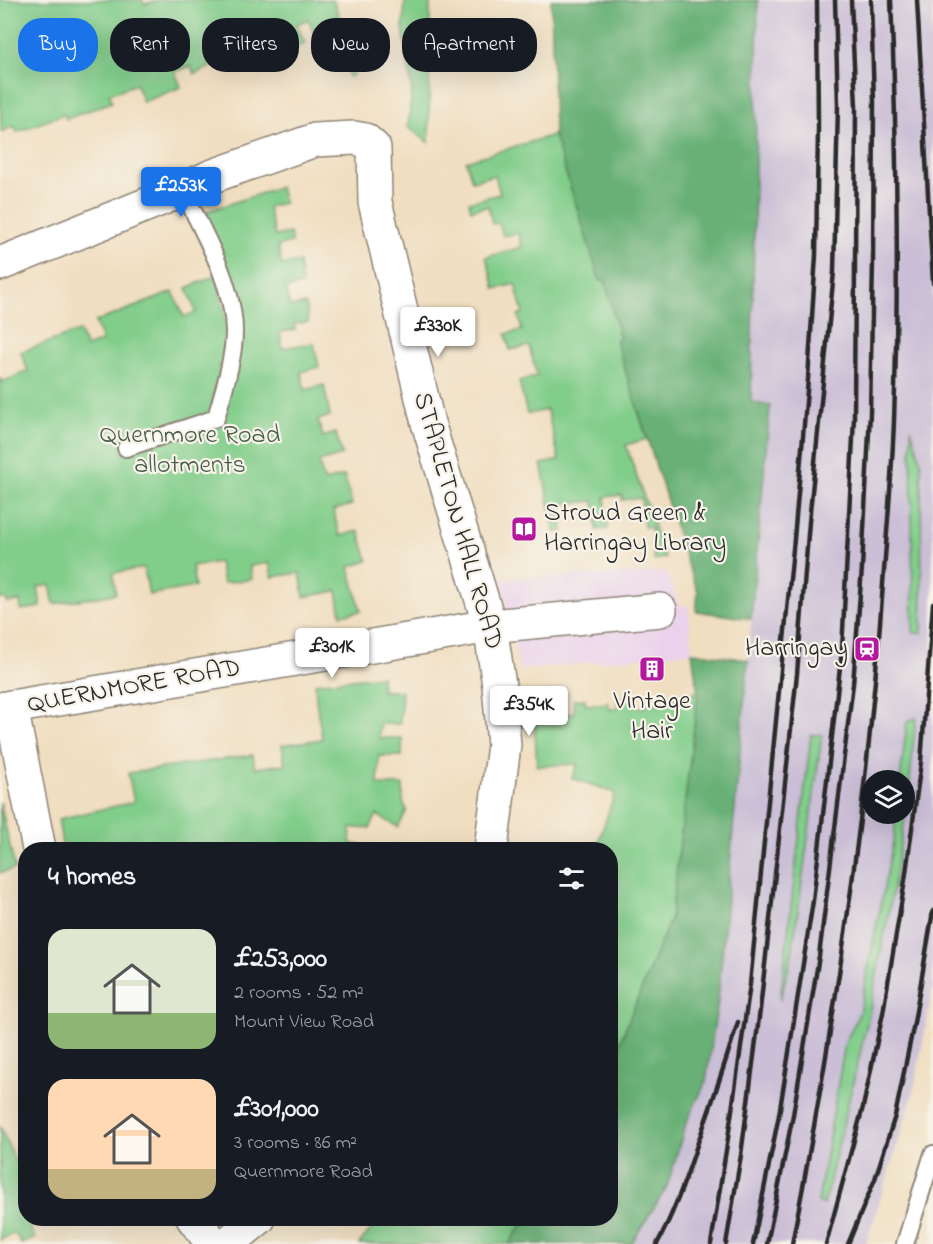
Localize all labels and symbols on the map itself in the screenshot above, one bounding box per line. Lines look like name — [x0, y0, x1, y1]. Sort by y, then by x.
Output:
pin: £253K — [139, 167, 223, 218]
pin: £330K — [396, 307, 480, 358]
street label: STAPLETON HALL ROAD — [402, 388, 512, 654]
park label: Quernmore Road allotments — [100, 417, 281, 485]
place label: Stroud Green & Harringay Library — [544, 495, 726, 563]
library icon: Stroud Green & Harringay Library — [509, 514, 539, 544]
pin: £301K — [290, 628, 374, 679]
place label: Harringay — [745, 630, 848, 668]
station icon: Harringay — [852, 634, 882, 664]
street label: QUERNMORE ROAD — [25, 650, 243, 724]
building icon: Vintage Hair — [637, 654, 667, 684]
place label: Vintage Hair — [612, 683, 691, 751]
pin: £354K — [487, 686, 571, 737]

